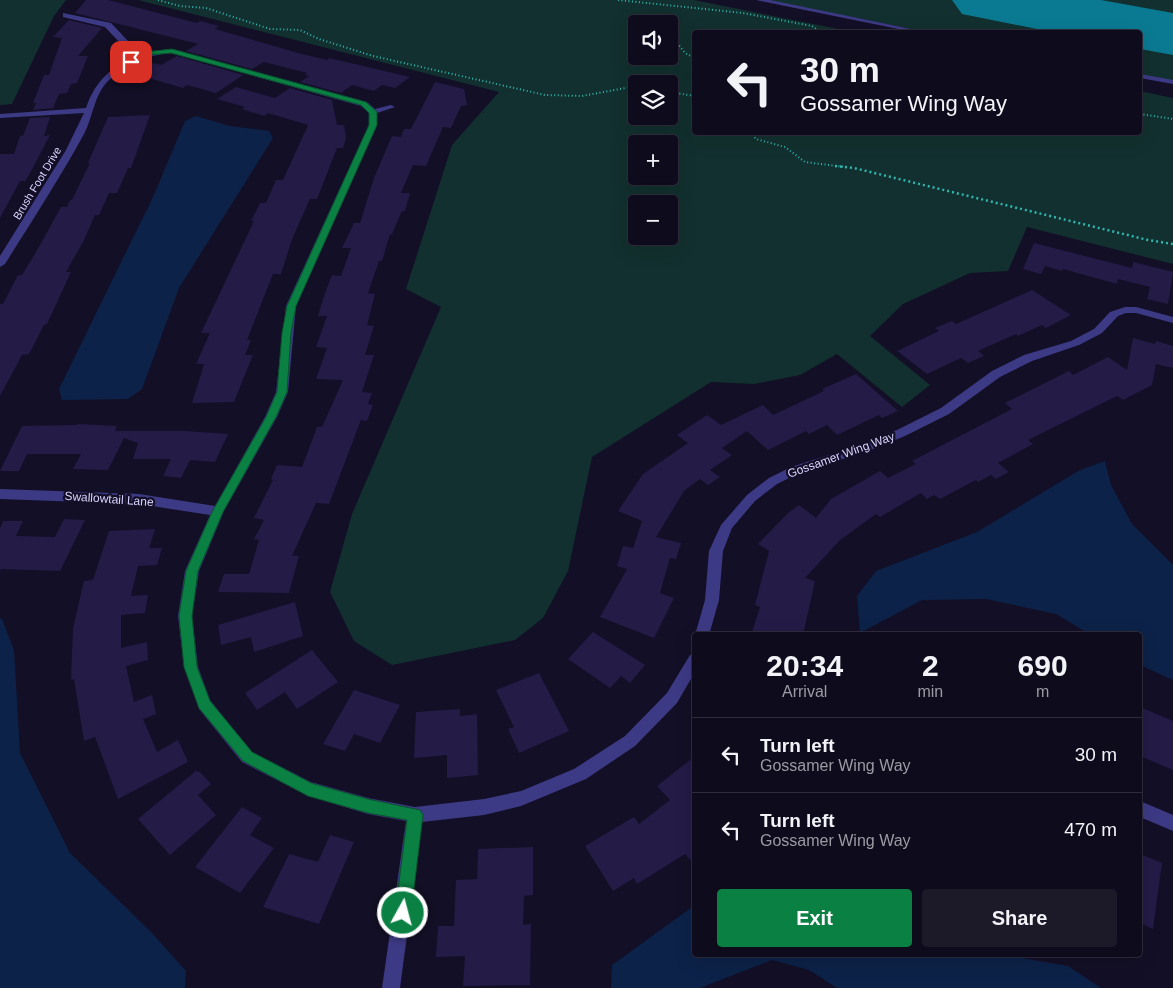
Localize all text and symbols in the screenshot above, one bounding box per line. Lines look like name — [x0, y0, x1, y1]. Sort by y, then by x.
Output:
map controls — [628, 15, 678, 245]
button: sound — [628, 15, 678, 65]
pin — [110, 41, 152, 83]
icon: arrive — [117, 48, 145, 76]
icon: left — [717, 50, 782, 115]
text: 30 m — [800, 50, 880, 89]
button: layers — [628, 75, 678, 125]
text: Gossamer Wing Way — [800, 91, 1007, 116]
button: + — [628, 135, 678, 185]
street label: Brush Foot Drive — [11, 145, 63, 221]
button: − — [628, 195, 678, 245]
street label: Gossamer Wing Way — [786, 429, 896, 481]
street label: Swallowtail Lane — [64, 489, 154, 509]
text: 20:34 — [766, 649, 843, 682]
text: 2 — [922, 649, 939, 682]
text: 690 — [1018, 649, 1068, 682]
text: Arrival — [782, 683, 827, 700]
text: min — [917, 683, 943, 700]
text: m — [1036, 683, 1049, 700]
text: Turn left — [760, 735, 835, 756]
icon: left — [717, 741, 745, 769]
text: 30 m — [1075, 744, 1117, 765]
text: Gossamer Wing Way — [760, 757, 911, 774]
text: Turn left — [760, 810, 835, 831]
icon: left — [717, 816, 745, 844]
text: 470 m — [1064, 819, 1117, 840]
text: Gossamer Wing Way — [760, 832, 911, 849]
position arrow — [376, 886, 428, 938]
button: Exit — [717, 889, 912, 947]
button: Share — [922, 889, 1117, 947]

